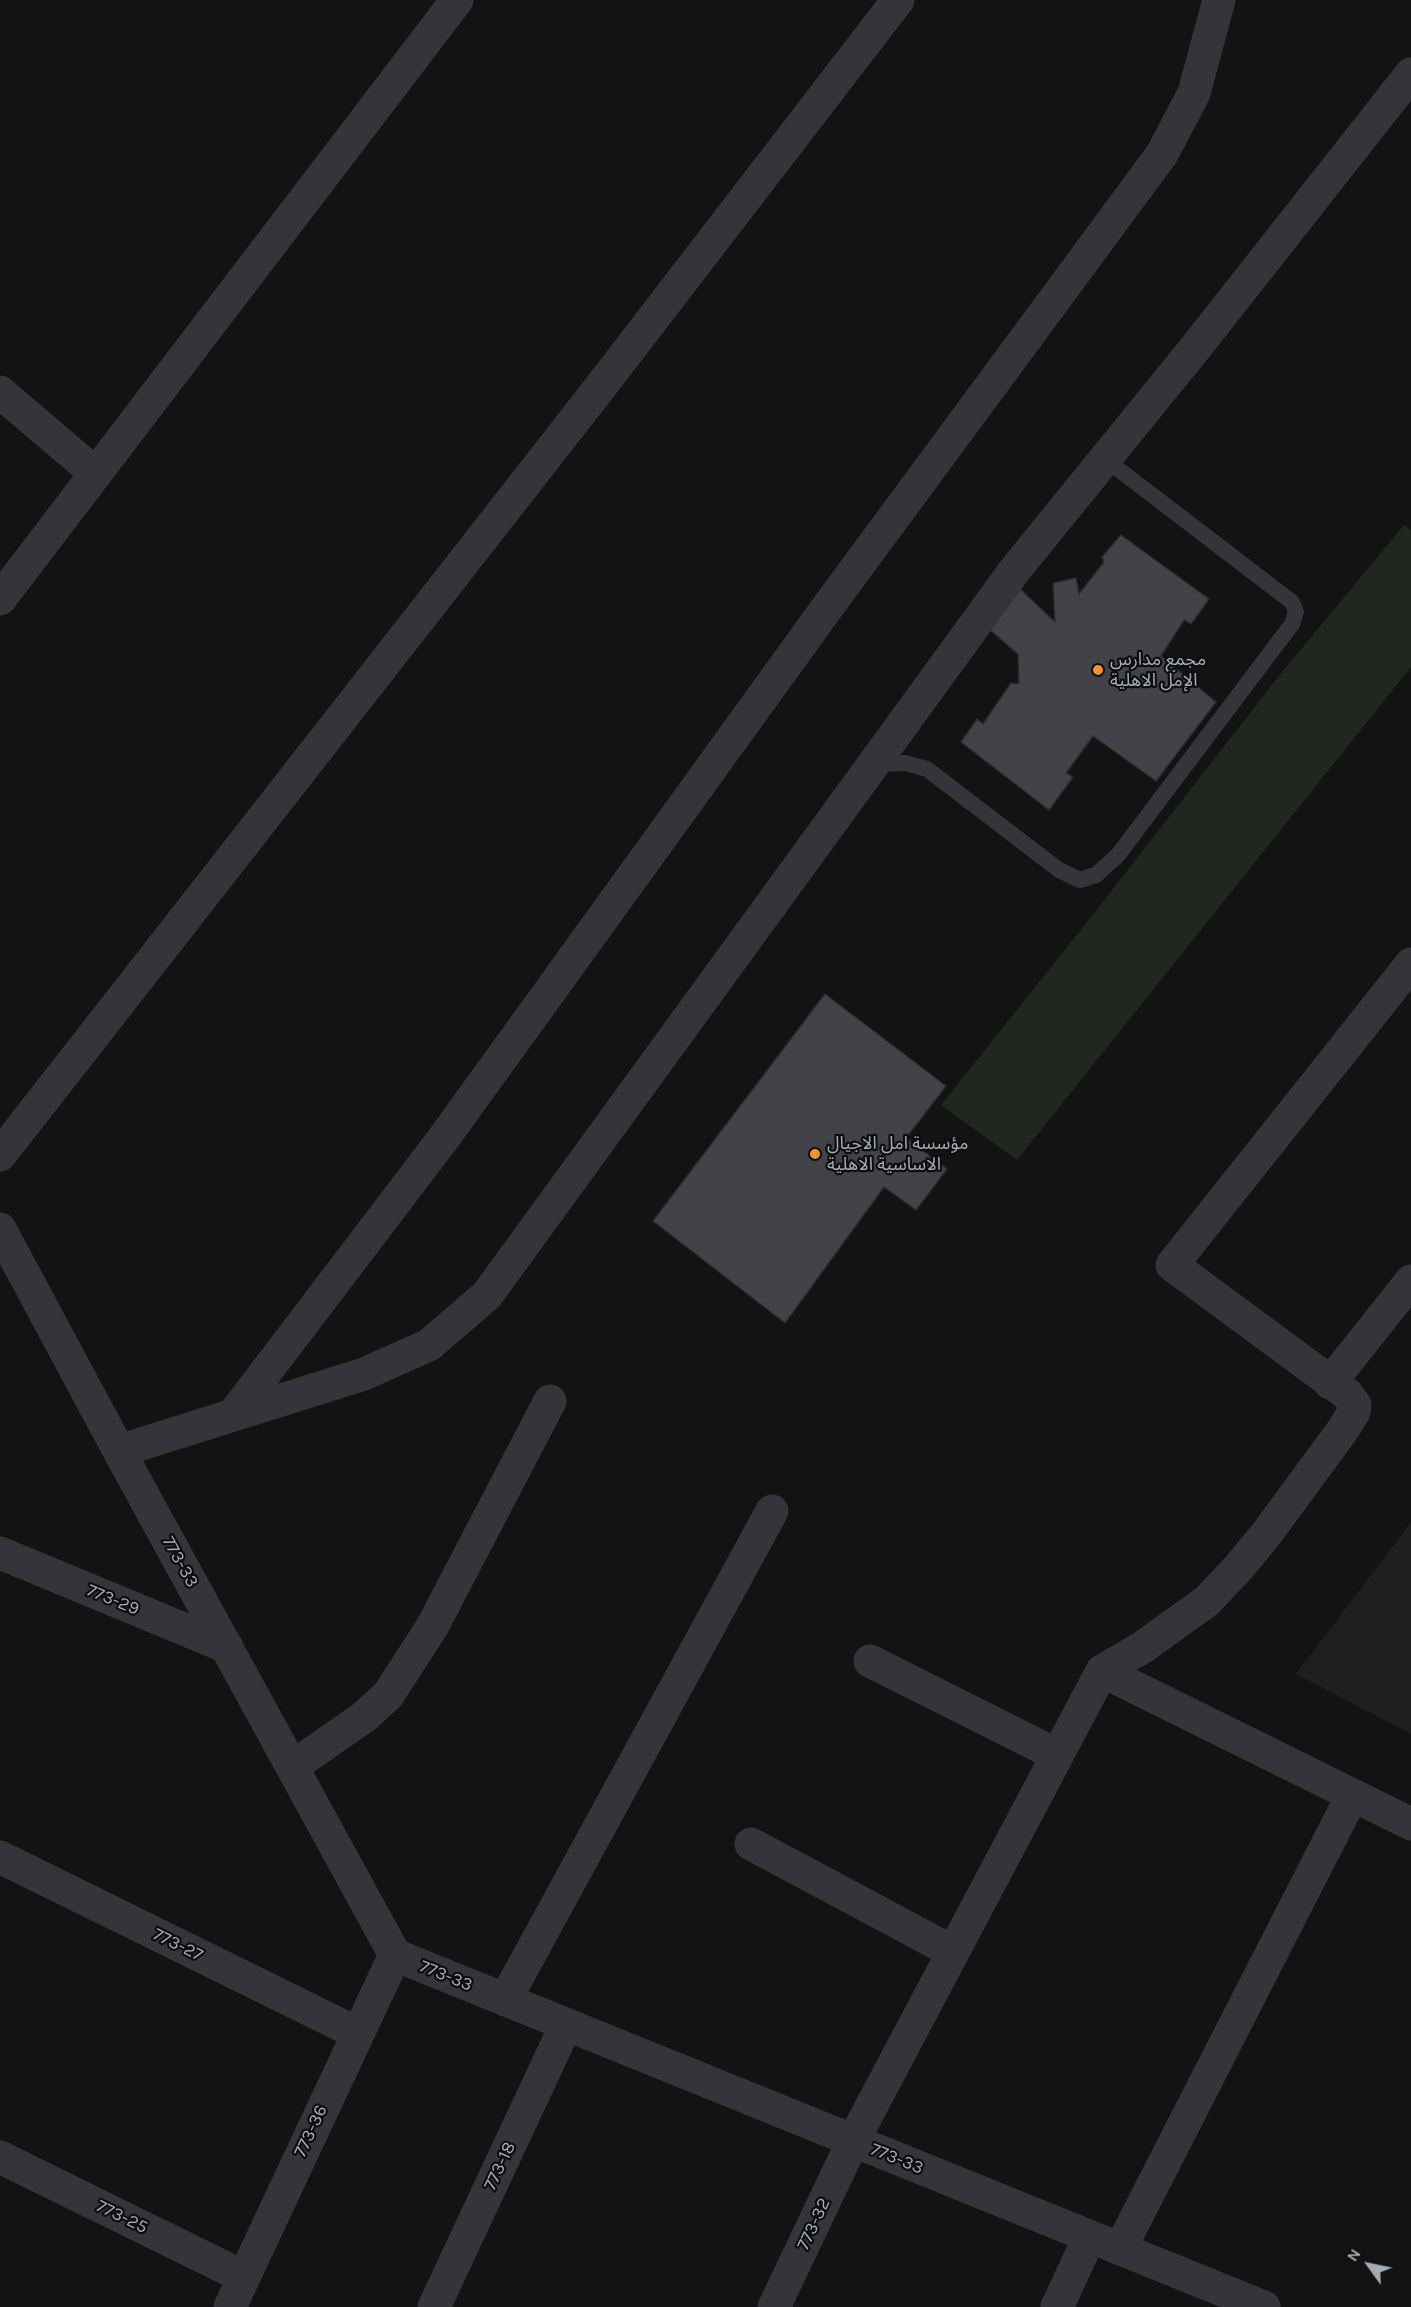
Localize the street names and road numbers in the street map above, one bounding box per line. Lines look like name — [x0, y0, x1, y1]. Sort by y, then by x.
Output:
street label: 773-33 — [157, 1533, 203, 1591]
street label: 773-29 — [84, 1580, 142, 1620]
street label: 773-27 — [150, 1924, 206, 1966]
street label: 773-33 — [416, 1956, 476, 1996]
street label: 773-36 — [290, 2102, 332, 2160]
street label: 773-18 — [479, 2138, 521, 2194]
street label: 773-33 — [867, 2139, 927, 2179]
street label: 773-25 — [93, 2195, 151, 2239]
street label: 773-32 — [793, 2195, 835, 2253]

